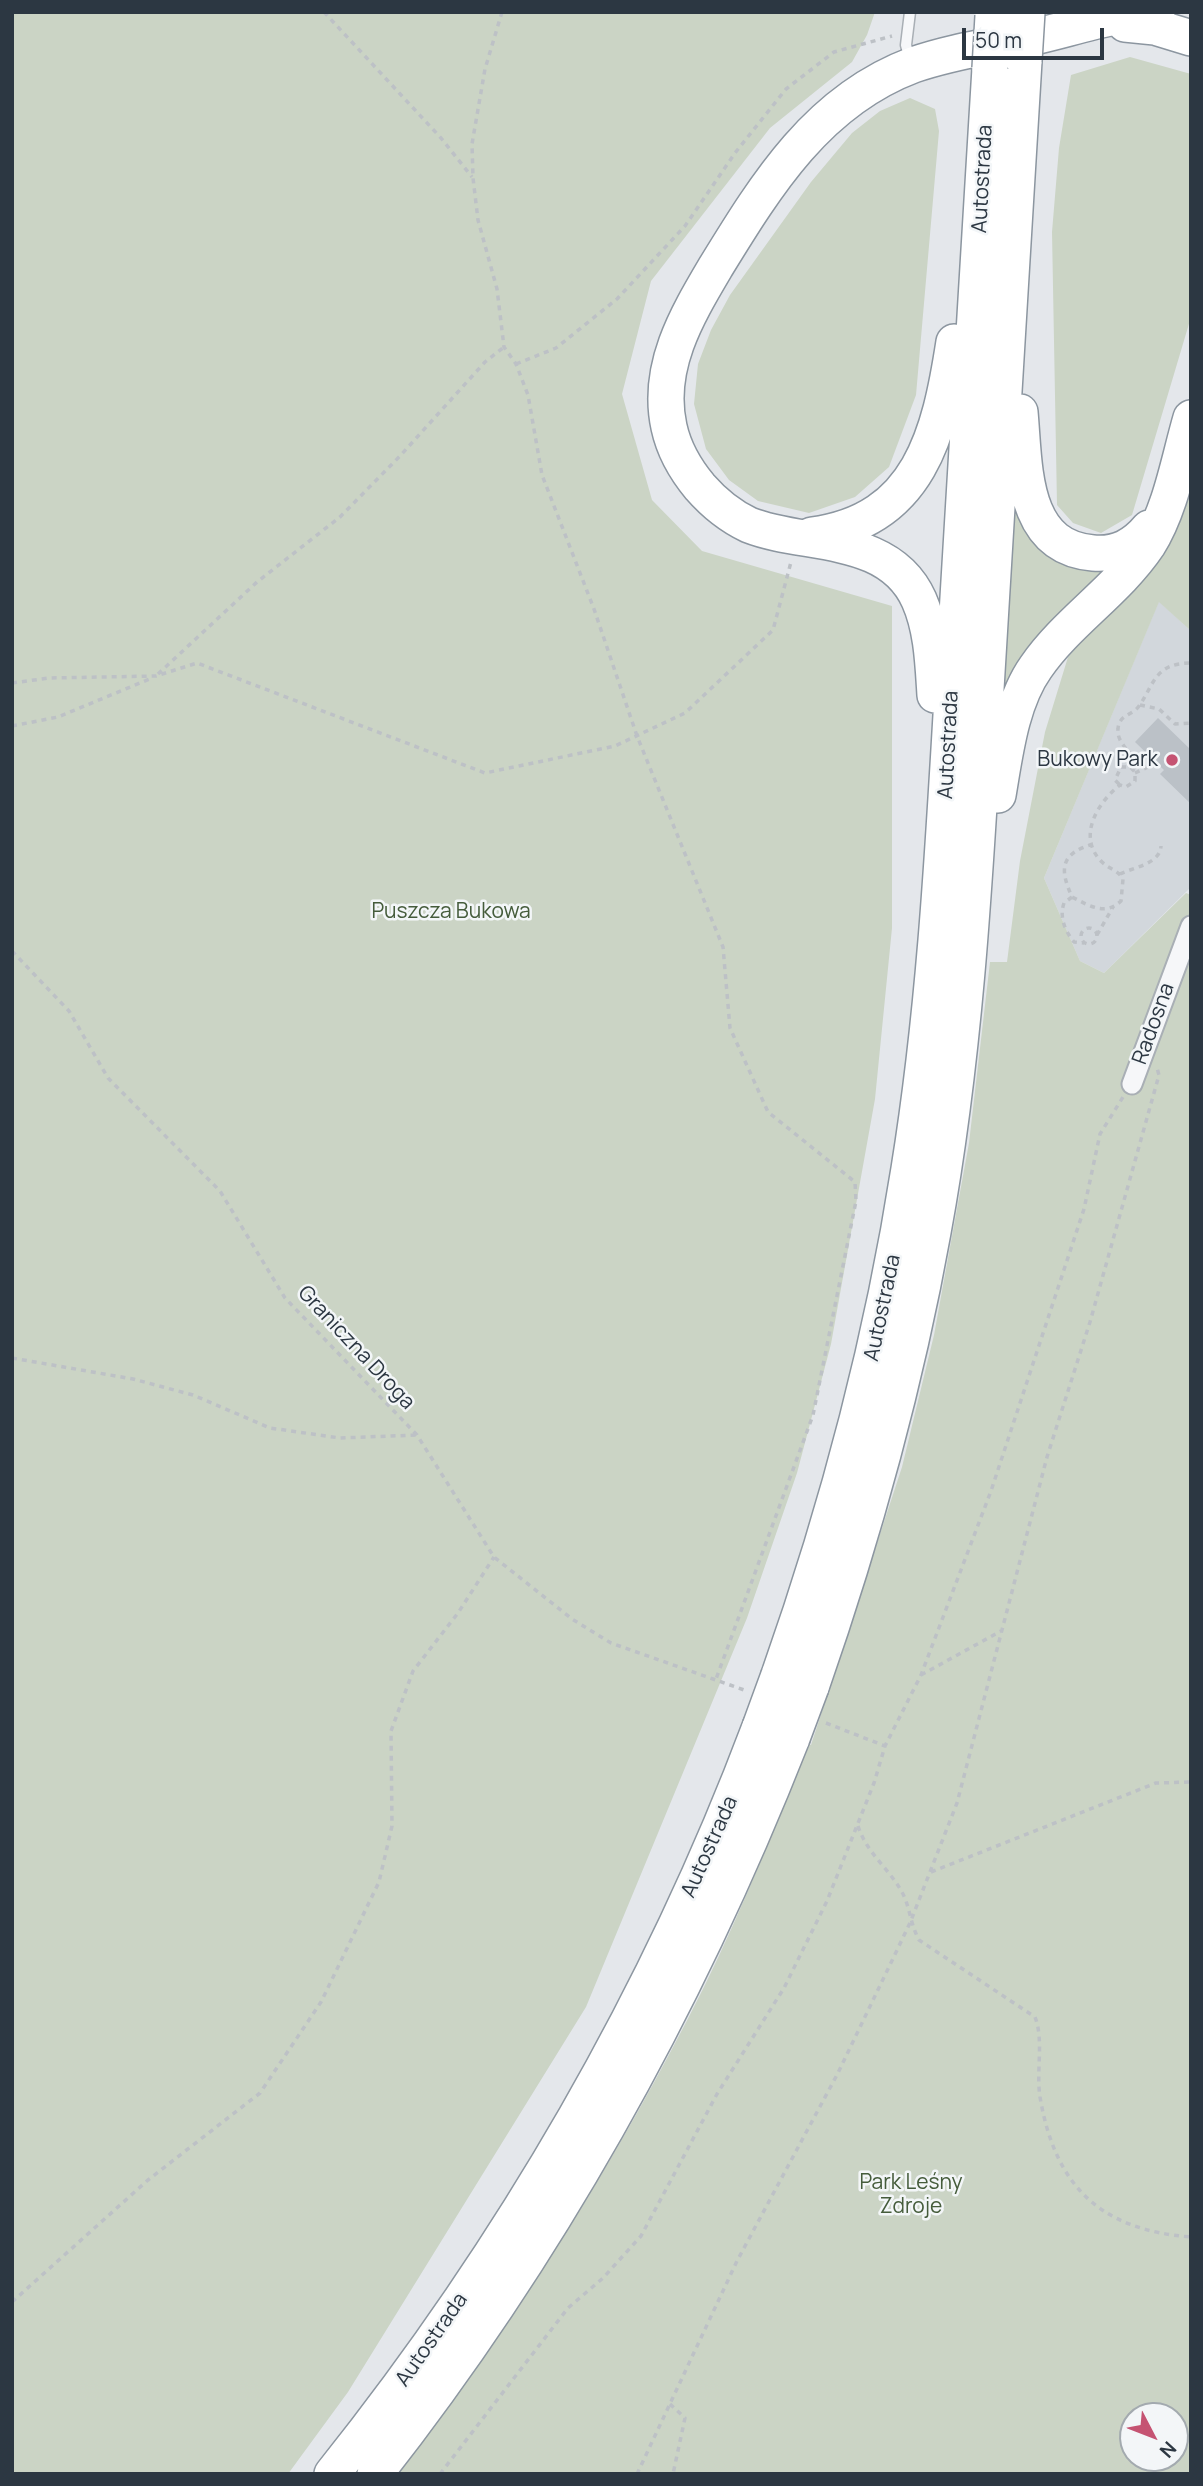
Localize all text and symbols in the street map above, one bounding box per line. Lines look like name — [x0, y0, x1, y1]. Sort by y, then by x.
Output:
scale bar — [965, 14, 1107, 58]
text: 50 m — [975, 26, 1022, 54]
street label: Autostrada — [968, 124, 998, 234]
street label: Autostrada — [934, 690, 964, 800]
place label: Bukowy Park — [1037, 747, 1158, 773]
marker: Bukowy Park — [1164, 752, 1180, 768]
park label: Puszcza Bukowa — [371, 899, 531, 925]
street label: Radosna — [1128, 980, 1180, 1068]
street label: Autostrada — [859, 1252, 907, 1364]
street label: Graniczna Droga — [292, 1281, 420, 1415]
street label: Autostrada — [676, 1792, 744, 1902]
park label: Park Leśny Zdroje — [859, 2170, 963, 2220]
street label: Autostrada — [391, 2288, 473, 2392]
north arrow — [1119, 2402, 1189, 2472]
text: N — [1154, 2436, 1182, 2463]

